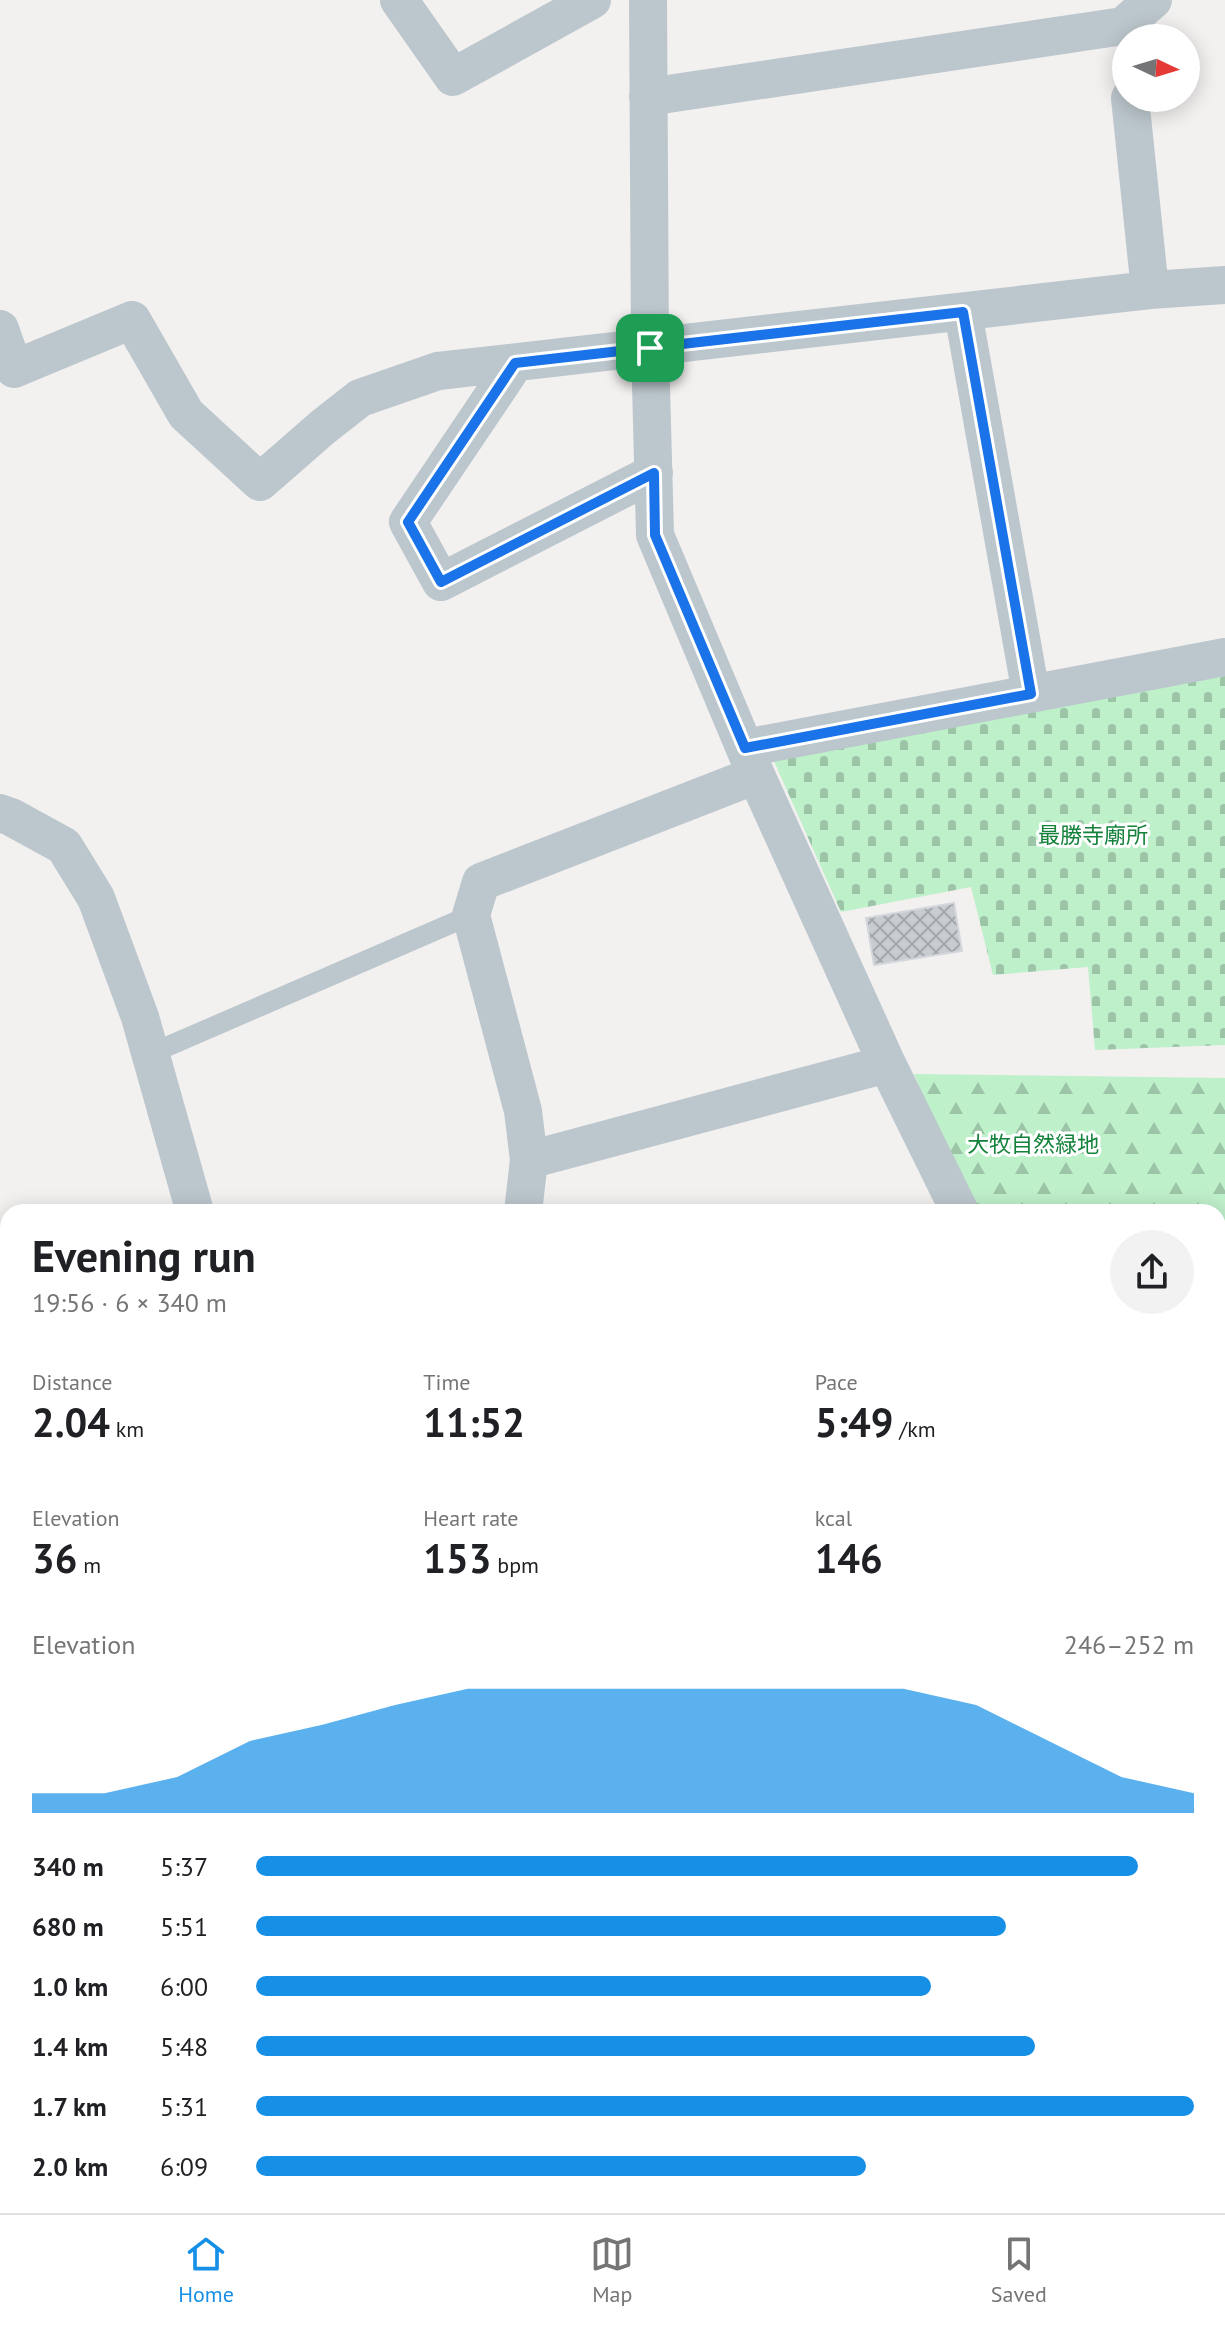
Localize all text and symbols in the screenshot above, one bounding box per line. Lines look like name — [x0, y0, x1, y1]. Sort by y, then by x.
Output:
north arrow — [1112, 24, 1200, 112]
map controls — [1112, 24, 1200, 112]
pin — [616, 314, 684, 382]
icon: arrive — [628, 326, 672, 370]
park label: 最勝寺廟所 — [1038, 821, 1148, 849]
park label: 大牧自然緑地 — [967, 1130, 1099, 1158]
text: Evening run — [32, 1227, 256, 1284]
button: share — [1110, 1230, 1194, 1314]
text: 19:56 · 6 × 340 m — [32, 1286, 227, 1319]
text: Distance — [32, 1368, 113, 1396]
text: Time — [423, 1368, 470, 1396]
text: Pace — [815, 1368, 858, 1396]
text: 2.04 — [32, 1396, 110, 1448]
text: 11:52 — [423, 1396, 525, 1448]
text: 5:49 — [815, 1396, 893, 1448]
text: km — [110, 1415, 144, 1443]
text: /km — [893, 1415, 936, 1443]
text: Elevation — [32, 1504, 120, 1532]
text: Heart rate — [423, 1504, 518, 1532]
text: kcal — [815, 1504, 852, 1532]
text: 36 — [32, 1532, 77, 1584]
text: 153 — [423, 1532, 491, 1584]
text: 146 — [815, 1532, 883, 1584]
text: m — [77, 1551, 101, 1579]
text: bpm — [491, 1551, 539, 1579]
text: Elevation — [32, 1628, 136, 1661]
text: 246–252 m — [1064, 1628, 1194, 1661]
text: 340 m — [32, 1850, 104, 1883]
text: 5:37 — [160, 1850, 208, 1883]
text: 680 m — [32, 1910, 104, 1943]
text: 5:51 — [160, 1910, 208, 1943]
text: 1.0 km — [32, 1970, 108, 2003]
text: 6:00 — [160, 1970, 208, 2003]
text: 1.4 km — [32, 2030, 108, 2063]
text: 5:48 — [160, 2030, 208, 2063]
text: 1.7 km — [32, 2090, 107, 2123]
text: 5:31 — [160, 2090, 208, 2123]
text: 2.0 km — [32, 2150, 108, 2183]
text: 6:09 — [160, 2150, 208, 2183]
tab: Home — [178, 2232, 234, 2308]
tab: Map — [590, 2232, 634, 2308]
tab: Saved — [991, 2232, 1047, 2308]

